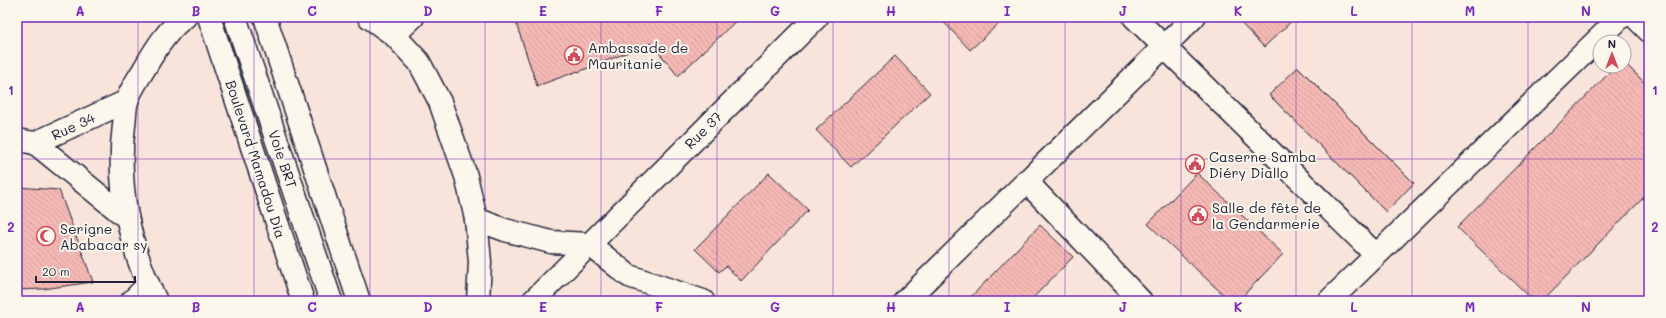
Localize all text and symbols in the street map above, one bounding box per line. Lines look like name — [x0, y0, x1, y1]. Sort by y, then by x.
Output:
text: A — [75, 2, 85, 19]
text: B — [192, 2, 201, 19]
text: C — [307, 2, 317, 19]
text: D — [423, 2, 433, 19]
text: E — [539, 2, 547, 19]
text: F — [655, 2, 663, 19]
text: G — [770, 2, 780, 19]
text: H — [886, 2, 896, 19]
text: I — [1004, 2, 1011, 19]
text: J — [1119, 2, 1127, 19]
text: K — [1234, 2, 1243, 19]
text: L — [1350, 2, 1358, 19]
text: M — [1465, 2, 1475, 19]
text: N — [1581, 2, 1591, 19]
north arrow — [1592, 34, 1632, 74]
text: N — [1608, 36, 1616, 51]
place label: Ambassade de Mauritanie — [588, 38, 688, 73]
public building icon: Ambassade de Mauritanie — [563, 44, 585, 66]
street label: Boulevard Mamadou Dia — [221, 78, 291, 240]
text: 1 — [8, 81, 14, 98]
text: 1 — [1652, 81, 1658, 98]
street label: Rue 34 — [48, 107, 99, 144]
street label: Rue 37 — [680, 107, 726, 153]
street label: Voie BRT — [264, 127, 302, 191]
place label: Caserne Samba Diéry Diallo — [1209, 147, 1317, 182]
public building icon: Caserne Samba Diéry Diallo — [1184, 153, 1206, 175]
place label: Salle de fête de la Gendarmerie — [1212, 198, 1321, 233]
public building icon: Salle de fête de la Gendarmerie — [1187, 204, 1209, 226]
text: 2 — [7, 218, 15, 235]
text: 2 — [1651, 218, 1659, 235]
place label: Serigne Ababacar sy — [60, 219, 148, 254]
mosque icon: Serigne Ababacar sy — [35, 225, 57, 247]
scale bar — [36, 258, 135, 284]
text: 20 m — [42, 263, 70, 279]
text: A — [75, 298, 85, 315]
text: B — [192, 298, 201, 315]
text: C — [307, 298, 317, 315]
text: D — [423, 298, 433, 315]
text: E — [539, 298, 547, 315]
text: F — [655, 298, 663, 315]
text: G — [770, 298, 780, 315]
text: H — [886, 298, 896, 315]
text: I — [1004, 298, 1011, 315]
text: J — [1119, 298, 1127, 315]
text: K — [1234, 298, 1243, 315]
text: L — [1350, 298, 1358, 315]
text: M — [1465, 298, 1475, 315]
text: N — [1581, 298, 1591, 315]

